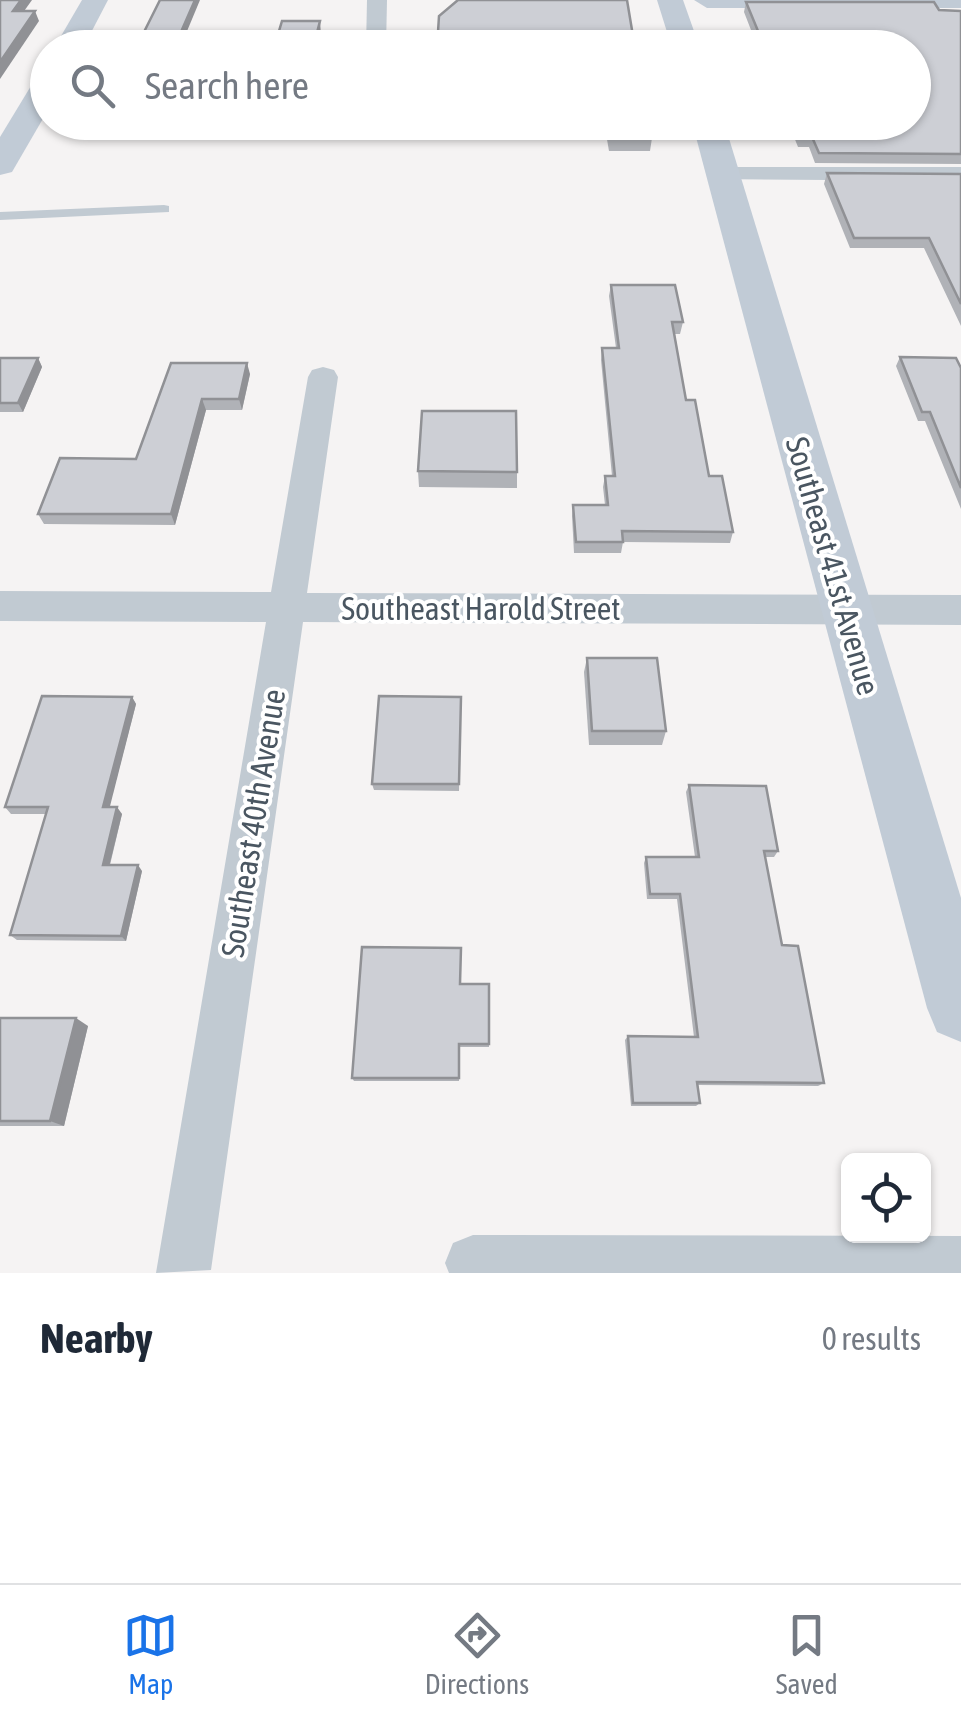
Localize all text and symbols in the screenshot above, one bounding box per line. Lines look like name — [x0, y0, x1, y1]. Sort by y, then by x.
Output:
search box — [30, 30, 931, 140]
icon: search — [65, 58, 120, 113]
text: Search here — [145, 64, 309, 107]
street label: Southeast 41st Avenue — [778, 433, 888, 699]
street label: Southeast Harold Street — [342, 590, 620, 627]
street label: Southeast 40th Avenue — [214, 686, 292, 960]
map controls — [841, 1153, 931, 1243]
button: locate — [841, 1153, 931, 1243]
text: Nearby — [40, 1314, 153, 1362]
text: 0 results — [822, 1320, 921, 1357]
tab: Map — [123, 1608, 178, 1700]
tab: Directions — [425, 1608, 529, 1700]
tab: Saved — [776, 1608, 838, 1700]

